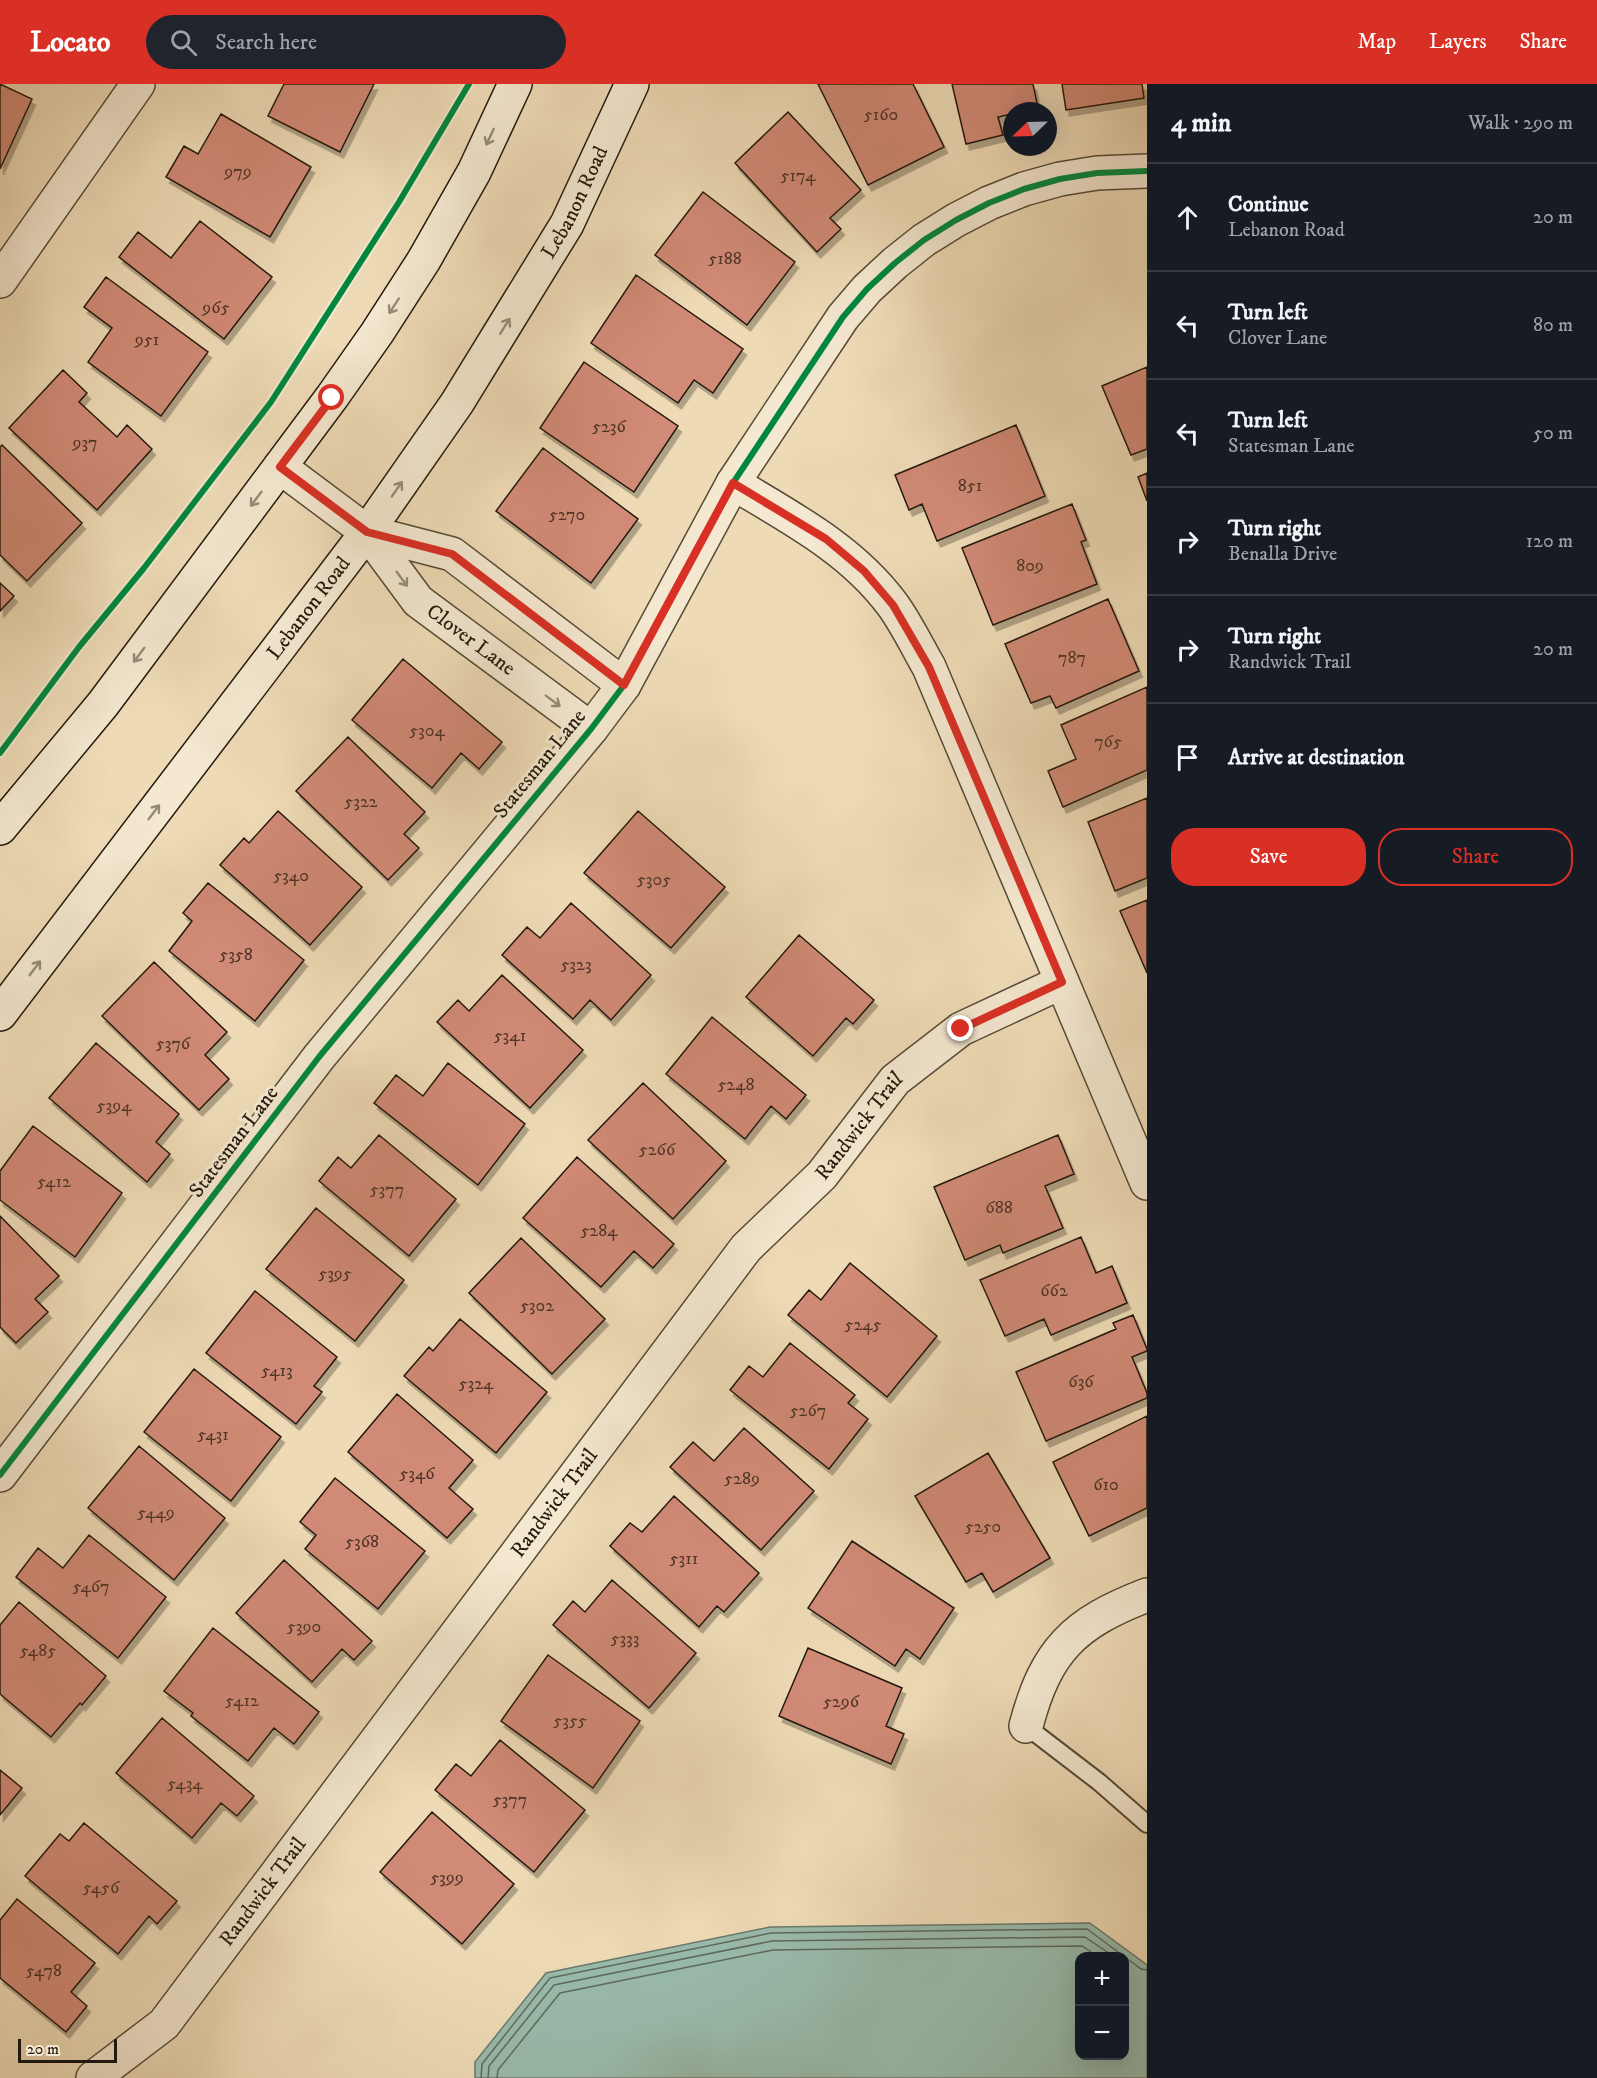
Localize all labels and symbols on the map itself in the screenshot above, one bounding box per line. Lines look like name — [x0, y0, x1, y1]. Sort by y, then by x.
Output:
north arrow — [1003, 102, 1057, 156]
house number: 5160 — [864, 104, 898, 126]
one-way arrow — [484, 127, 496, 145]
street label: Lebanon Road — [536, 142, 614, 264]
house number: 979 — [223, 161, 252, 183]
house number: 5174 — [780, 165, 816, 187]
house number: 5188 — [708, 248, 742, 270]
house number: 965 — [201, 297, 230, 319]
one-way arrow — [388, 298, 400, 314]
one-way arrow — [499, 318, 512, 335]
house number: 951 — [134, 329, 159, 351]
route start — [318, 384, 344, 410]
house number: 5236 — [592, 416, 627, 438]
house number: 937 — [71, 432, 98, 454]
house number: 851 — [958, 475, 982, 497]
one-way arrow — [391, 481, 403, 497]
one-way arrow — [250, 490, 262, 506]
house number: 5270 — [549, 504, 585, 526]
street label: Lebanon Road — [261, 551, 357, 665]
house number: 809 — [1016, 555, 1044, 577]
one-way arrow — [395, 571, 408, 587]
street label: Clover Lane — [421, 599, 521, 682]
one-way arrow — [133, 647, 146, 663]
house number: 787 — [1058, 647, 1086, 669]
one-way arrow — [544, 695, 560, 707]
street label: Statesman Lane — [488, 704, 592, 824]
house number: 5304 — [409, 720, 445, 742]
house number: 765 — [1094, 731, 1122, 753]
house number: 5322 — [344, 791, 378, 813]
one-way arrow — [147, 805, 160, 821]
house number: 5340 — [273, 865, 309, 887]
house number: 5305 — [637, 869, 671, 891]
house number: 5358 — [219, 944, 253, 966]
house number: 5323 — [560, 954, 592, 976]
one-way arrow — [29, 960, 42, 976]
route end — [947, 1015, 973, 1041]
house number: 5341 — [494, 1025, 526, 1047]
house number: 5376 — [156, 1033, 191, 1055]
street label: Randwick Trail — [810, 1065, 908, 1185]
house number: 5248 — [717, 1074, 755, 1096]
street label: Statesman Lane — [184, 1081, 285, 1203]
house number: 5394 — [96, 1095, 132, 1117]
house number: 5266 — [639, 1139, 676, 1161]
house number: 5412 — [37, 1171, 71, 1193]
house number: 5377 — [370, 1179, 404, 1201]
house number: 688 — [985, 1197, 1013, 1219]
house number: 5284 — [580, 1220, 618, 1242]
house number: 5395 — [318, 1263, 352, 1285]
house number: 662 — [1040, 1280, 1068, 1302]
house number: 5302 — [520, 1295, 554, 1317]
house number: 5245 — [845, 1314, 882, 1336]
house number: 5413 — [261, 1360, 293, 1382]
house number: 636 — [1068, 1371, 1094, 1393]
house number: 5324 — [459, 1373, 494, 1395]
house number: 5267 — [790, 1400, 826, 1422]
house number: 5431 — [197, 1424, 229, 1446]
street label: Randwick Trail — [505, 1443, 604, 1563]
house number: 5346 — [399, 1463, 435, 1485]
house number: 5289 — [724, 1468, 760, 1490]
house number: 610 — [1093, 1474, 1119, 1496]
house number: 5449 — [137, 1502, 175, 1524]
house number: 5250 — [965, 1516, 1001, 1538]
house number: 5368 — [345, 1531, 379, 1553]
house number: 5311 — [670, 1548, 698, 1570]
house number: 5467 — [72, 1576, 110, 1598]
house number: 5390 — [287, 1616, 321, 1638]
house number: 5333 — [610, 1628, 640, 1650]
house number: 5485 — [20, 1640, 56, 1662]
house number: 5412 — [225, 1690, 259, 1712]
house number: 5296 — [823, 1691, 860, 1713]
house number: 5355 — [553, 1710, 587, 1732]
house number: 5434 — [167, 1773, 203, 1795]
house number: 5377 — [493, 1789, 527, 1811]
street label: Randwick Trail — [214, 1832, 312, 1952]
house number: 5399 — [430, 1867, 464, 1889]
house number: 5456 — [83, 1877, 120, 1899]
house number: 5478 — [26, 1960, 62, 1982]
scale bar — [18, 2036, 117, 2064]

